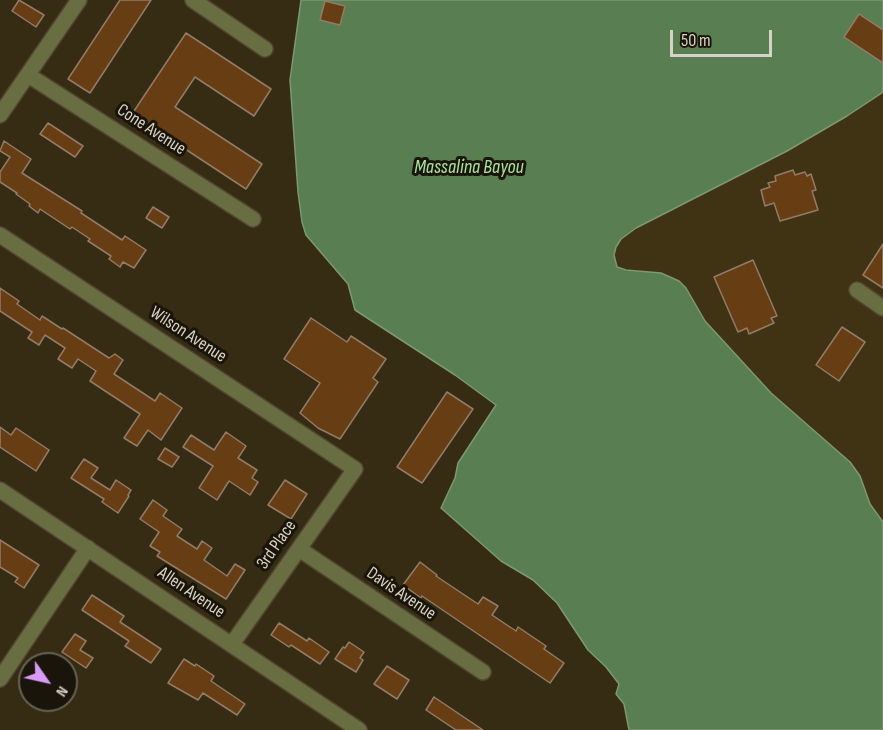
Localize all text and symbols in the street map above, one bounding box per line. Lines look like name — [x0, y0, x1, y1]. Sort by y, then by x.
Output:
scale bar — [673, 18, 775, 56]
text: 50 m — [681, 30, 711, 51]
street label: Cone Avenue — [112, 100, 190, 160]
water label: Massalina Bayou — [414, 156, 524, 180]
street label: Wilson Avenue — [146, 302, 230, 368]
street label: 3rd Place — [252, 516, 302, 574]
street label: Allen Avenue — [153, 563, 229, 623]
street label: Davis Avenue — [362, 563, 440, 625]
north arrow — [18, 652, 78, 712]
text: N — [51, 682, 72, 700]

